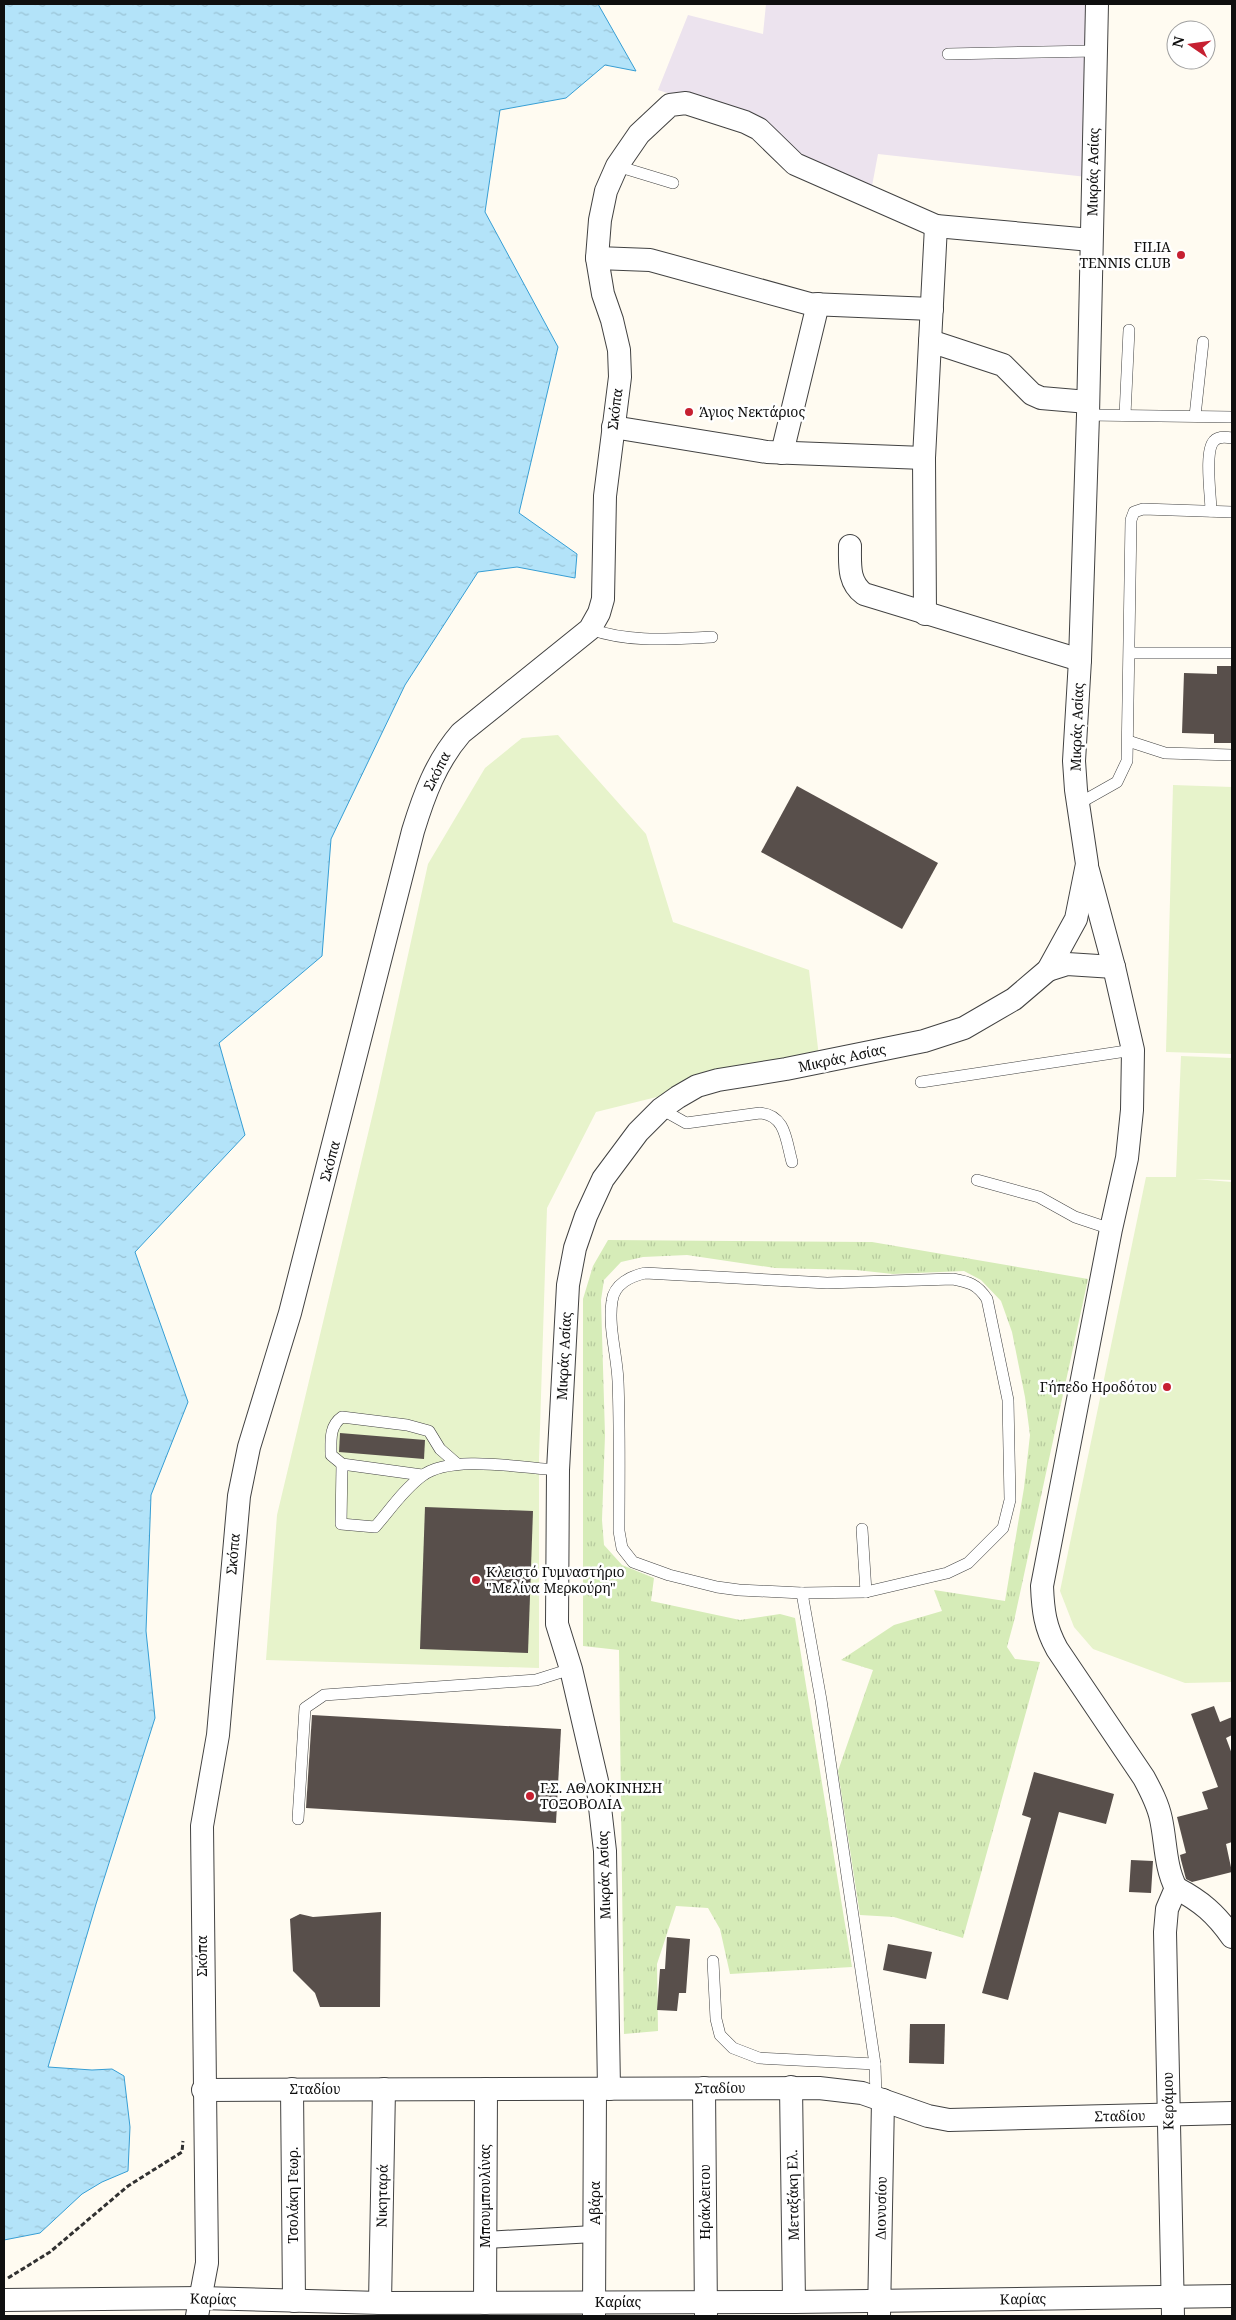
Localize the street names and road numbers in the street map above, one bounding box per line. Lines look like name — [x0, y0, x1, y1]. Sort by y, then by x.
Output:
street label: Μικράς Ασίας — [1082, 127, 1103, 217]
street label: Σκόπα — [603, 387, 626, 431]
street label: Μικράς Ασίας — [1065, 682, 1088, 772]
street label: Σκόπα — [419, 748, 454, 794]
street label: Μικράς Ασίας — [796, 1039, 888, 1076]
street label: Σκόπα — [315, 1138, 344, 1183]
street label: Μικράς Ασίας — [552, 1311, 575, 1401]
street label: Σκόπα — [221, 1532, 244, 1575]
street label: Μικράς Ασίας — [592, 1830, 615, 1920]
street label: Σκόπα — [192, 1935, 211, 1977]
street label: Κεράμου — [1157, 2072, 1178, 2130]
street label: Σταδίου — [694, 2078, 746, 2097]
street label: Σταδίου — [289, 2079, 341, 2098]
street label: Σταδίου — [1094, 2106, 1146, 2125]
street label: Μπουμπουλίνας — [475, 2144, 494, 2248]
street label: Τσολάκη Γεωρ. — [283, 2146, 302, 2244]
street label: Μεταξάκη Ελ. — [782, 2149, 803, 2241]
street label: Νικηταρά — [371, 2164, 392, 2228]
street label: Ηράκλειτου — [695, 2164, 714, 2240]
street label: Διονυσίου — [870, 2176, 891, 2240]
street label: Αβάρα — [585, 2181, 604, 2225]
street label: Καρίας — [190, 2289, 237, 2308]
street label: Καρίας — [1000, 2289, 1047, 2308]
street label: Καρίας — [595, 2292, 642, 2311]

